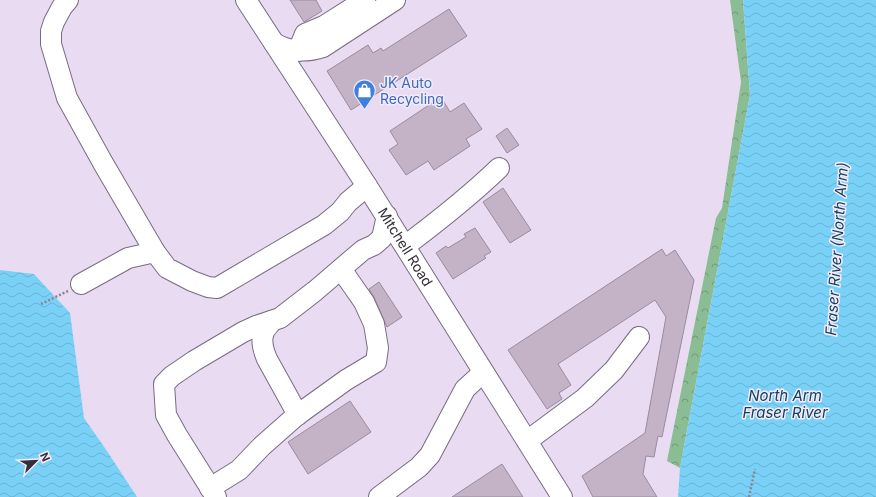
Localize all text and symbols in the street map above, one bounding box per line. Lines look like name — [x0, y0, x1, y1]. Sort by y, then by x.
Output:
place label: JK Auto Recycling — [380, 74, 444, 107]
shop icon: JK Auto Recycling — [351, 78, 377, 111]
water label: Fraser River (North Arm) — [821, 162, 852, 336]
street label: Mitchell Road — [375, 204, 437, 289]
water label: North Arm Fraser River — [742, 386, 828, 422]
north arrow — [16, 441, 56, 481]
text: N — [37, 450, 53, 464]

